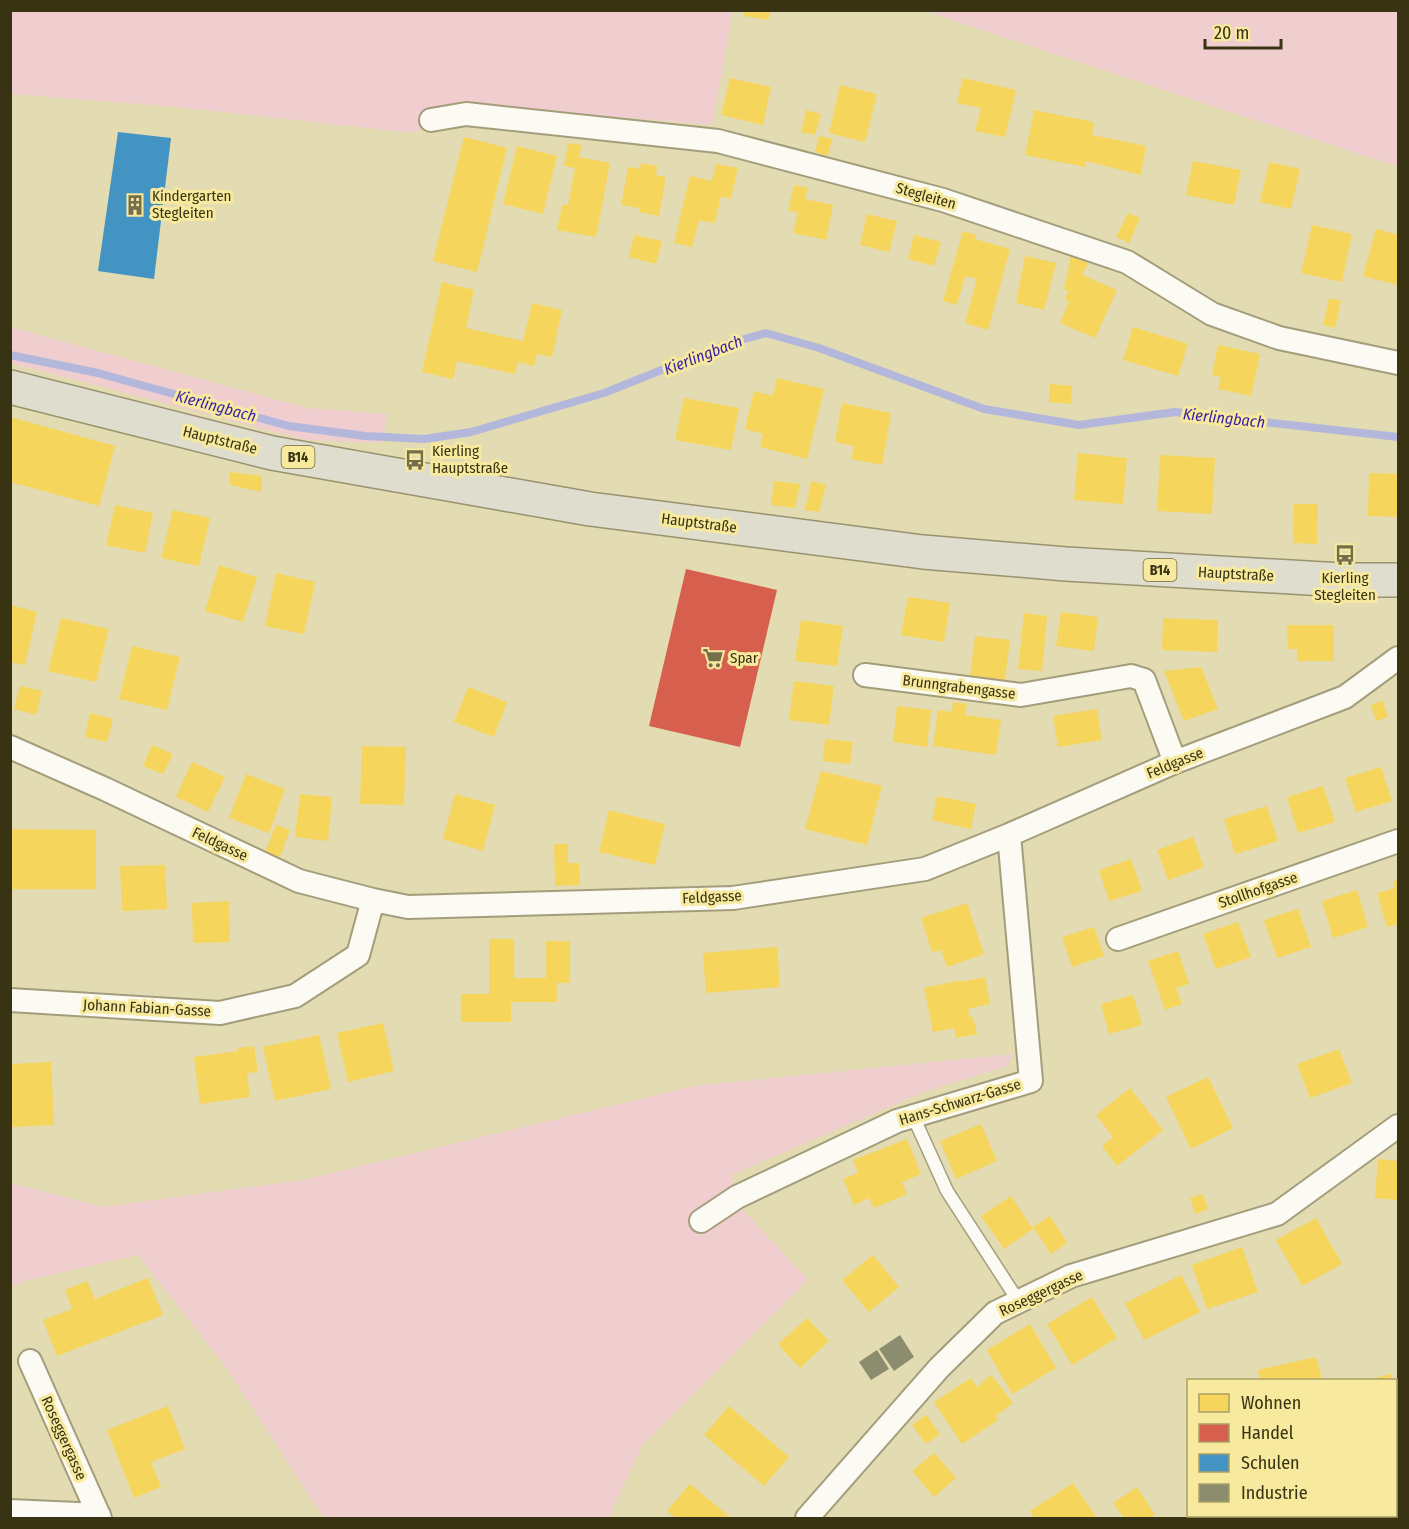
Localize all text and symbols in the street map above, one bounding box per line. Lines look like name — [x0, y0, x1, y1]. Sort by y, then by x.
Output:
scale bar — [1205, 12, 1282, 50]
text: 20 m — [1214, 22, 1249, 44]
street label: Stegleiten — [894, 179, 958, 213]
place label: Kindergarten Stegleiten — [152, 187, 231, 222]
building icon: Kindergarten Stegleiten — [123, 193, 147, 217]
water label: Kierlingbach — [661, 331, 745, 379]
water label: Kierlingbach — [174, 386, 258, 426]
water label: Kierlingbach — [1182, 404, 1266, 432]
street label: Hauptstraße — [181, 422, 259, 458]
place label: Kierling Hauptstraße — [432, 442, 508, 477]
road number: B14 — [282, 446, 314, 468]
bus stop icon: Kierling Hauptstraße — [403, 448, 427, 472]
street label: Hauptstraße — [660, 509, 738, 537]
bus stop icon: Kierling Stegleiten — [1333, 543, 1357, 567]
road number: B14 — [1144, 559, 1176, 581]
street label: Hauptstraße — [1198, 563, 1274, 585]
place label: Kierling Stegleiten — [1314, 569, 1376, 604]
supermarket icon: Spar — [701, 646, 725, 670]
place label: Spar — [730, 649, 759, 667]
street label: Brunngrabengasse — [901, 671, 1017, 703]
street label: Feldgasse — [1144, 744, 1206, 782]
street label: Feldgasse — [189, 823, 251, 865]
street label: Stollhofgasse — [1216, 868, 1300, 912]
street label: Feldgasse — [682, 886, 742, 908]
street label: Johann Fabian-Gasse — [83, 996, 211, 1020]
street label: Hans-Schwarz-Gasse — [897, 1075, 1023, 1129]
street label: Roseggergasse — [996, 1266, 1086, 1320]
legend — [1187, 1379, 1397, 1517]
text: Wohnen — [1241, 1392, 1301, 1414]
street label: Roseggergasse — [37, 1393, 91, 1483]
text: Handel — [1241, 1422, 1294, 1444]
text: Schulen — [1241, 1452, 1300, 1474]
text: Industrie — [1241, 1482, 1308, 1504]

